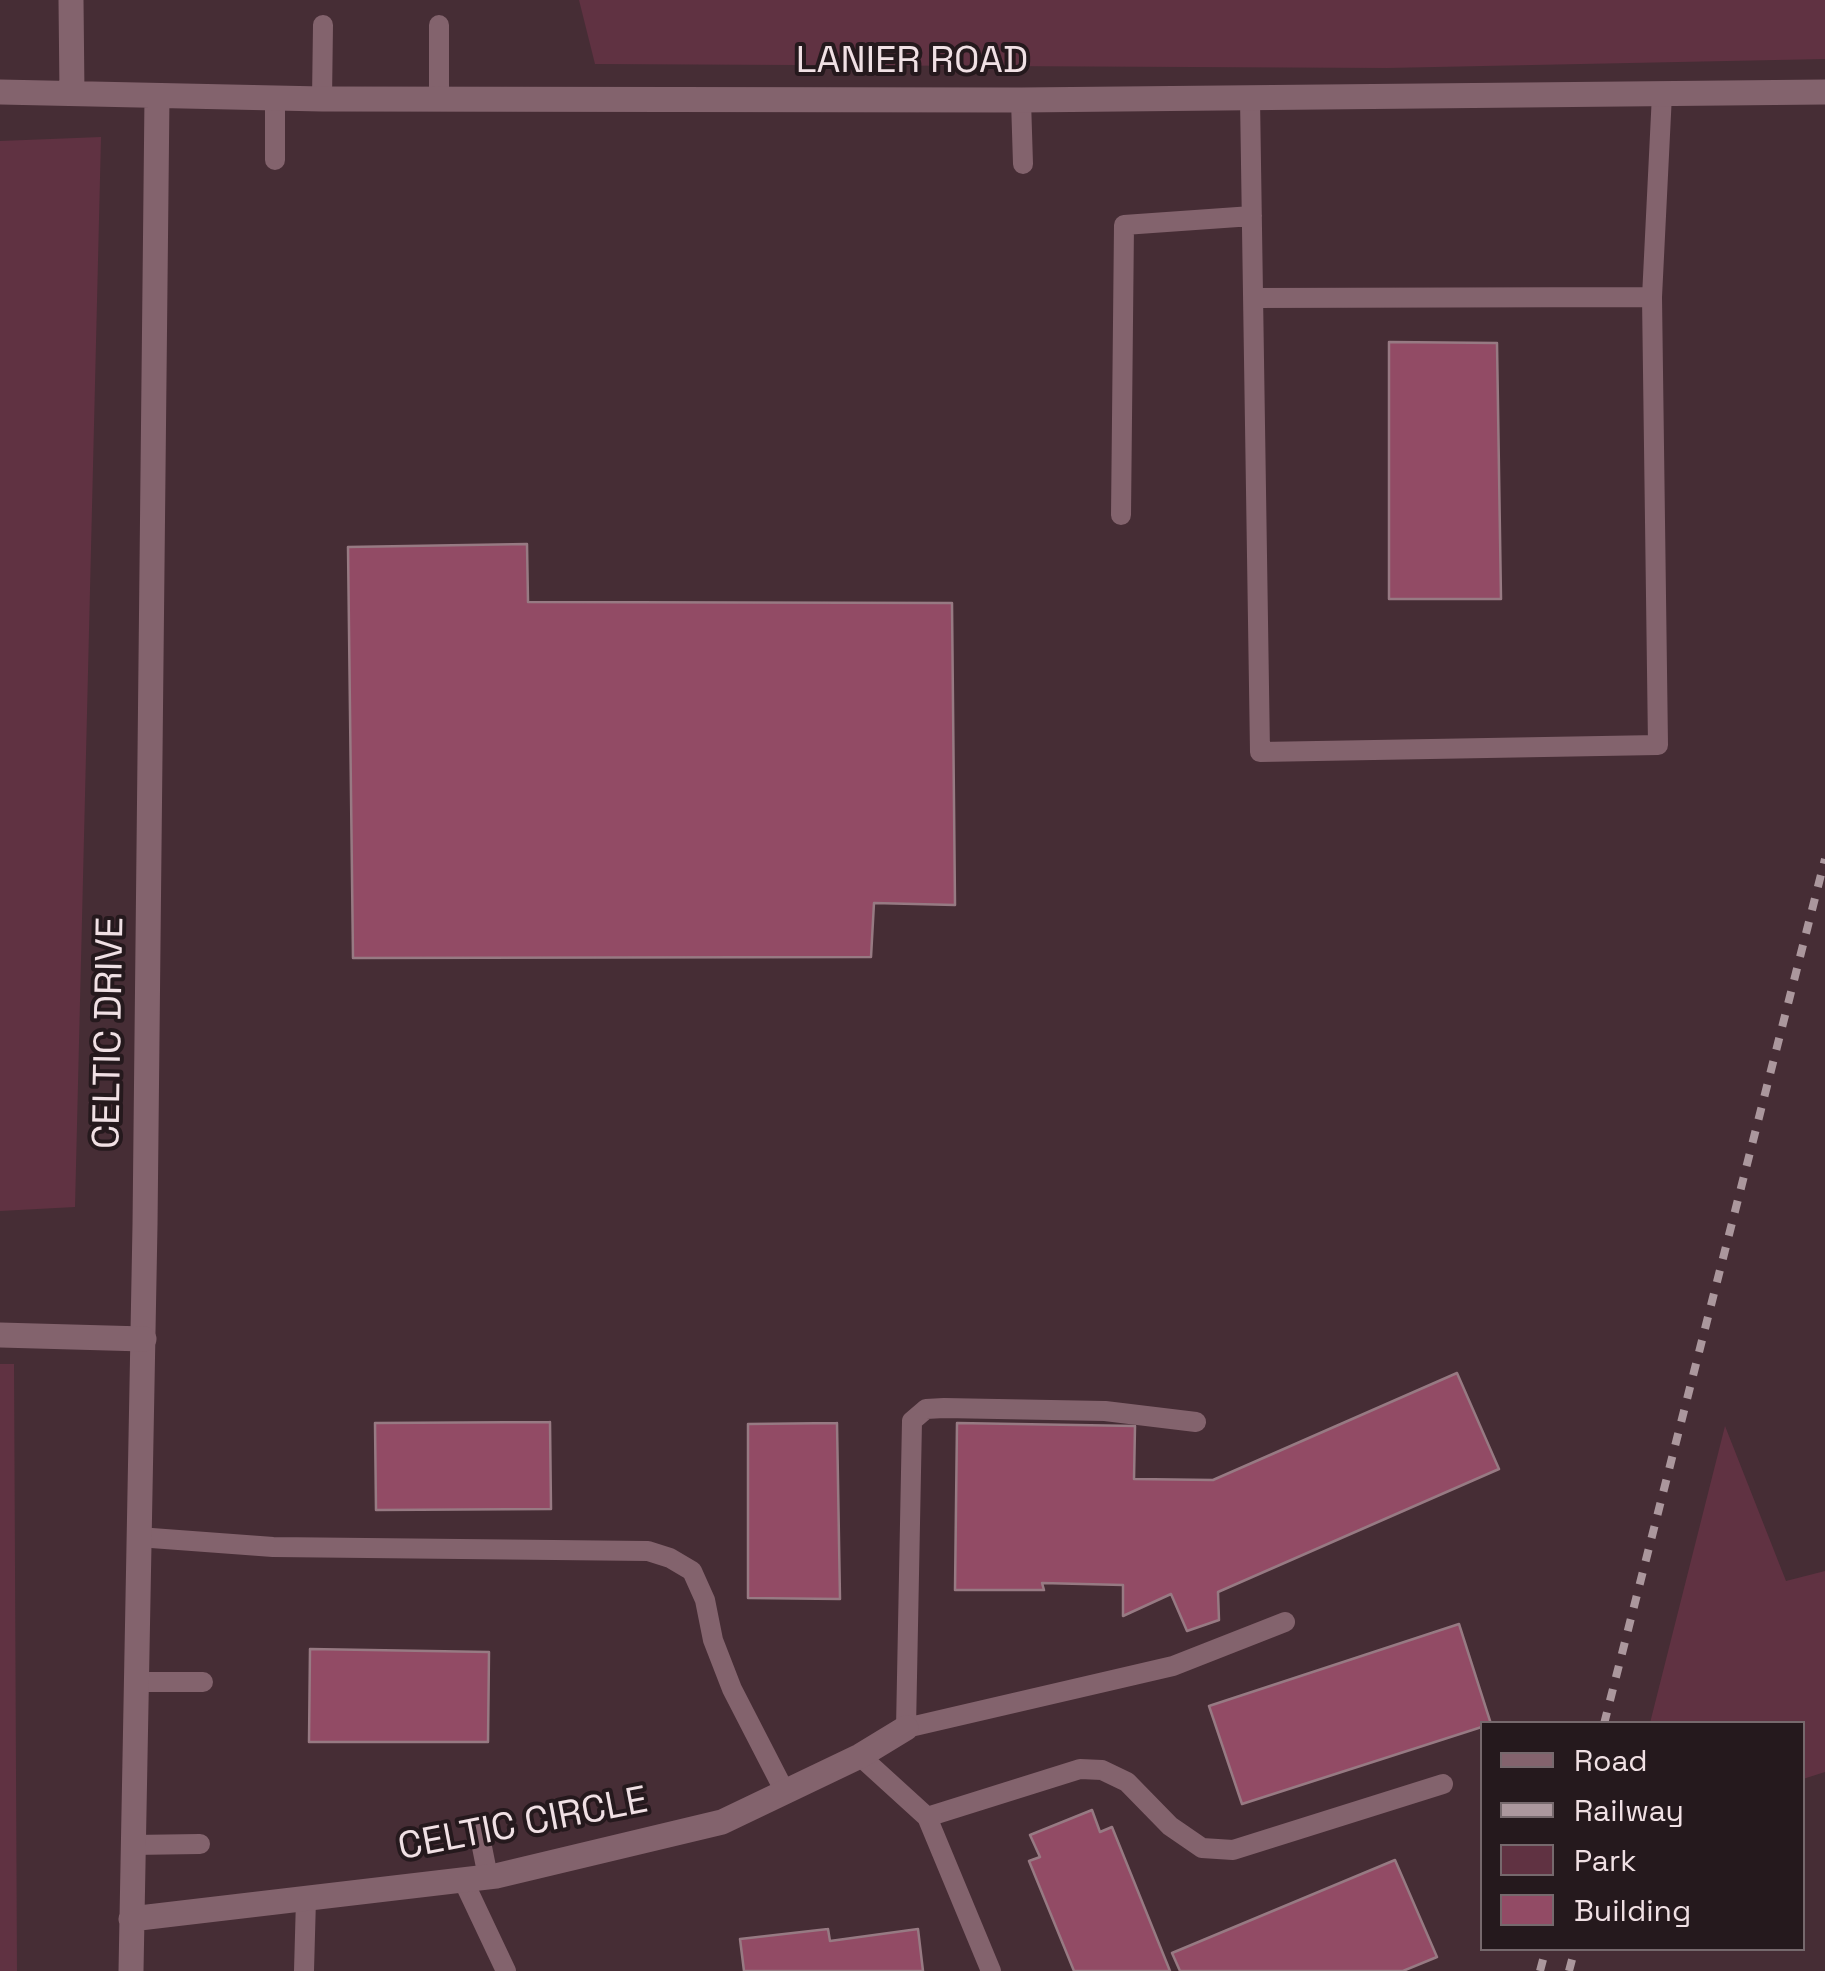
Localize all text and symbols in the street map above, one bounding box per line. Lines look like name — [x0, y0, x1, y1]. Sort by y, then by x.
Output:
street label: LANIER ROAD — [796, 39, 1028, 85]
street label: CELTIC DRIVE — [85, 916, 135, 1150]
legend — [1480, 1721, 1805, 1951]
text: Road — [1574, 1741, 1648, 1780]
street label: CELTIC CIRCLE — [394, 1778, 652, 1872]
text: Railway — [1574, 1791, 1684, 1830]
text: Park — [1574, 1841, 1636, 1880]
text: Building — [1574, 1891, 1691, 1930]

